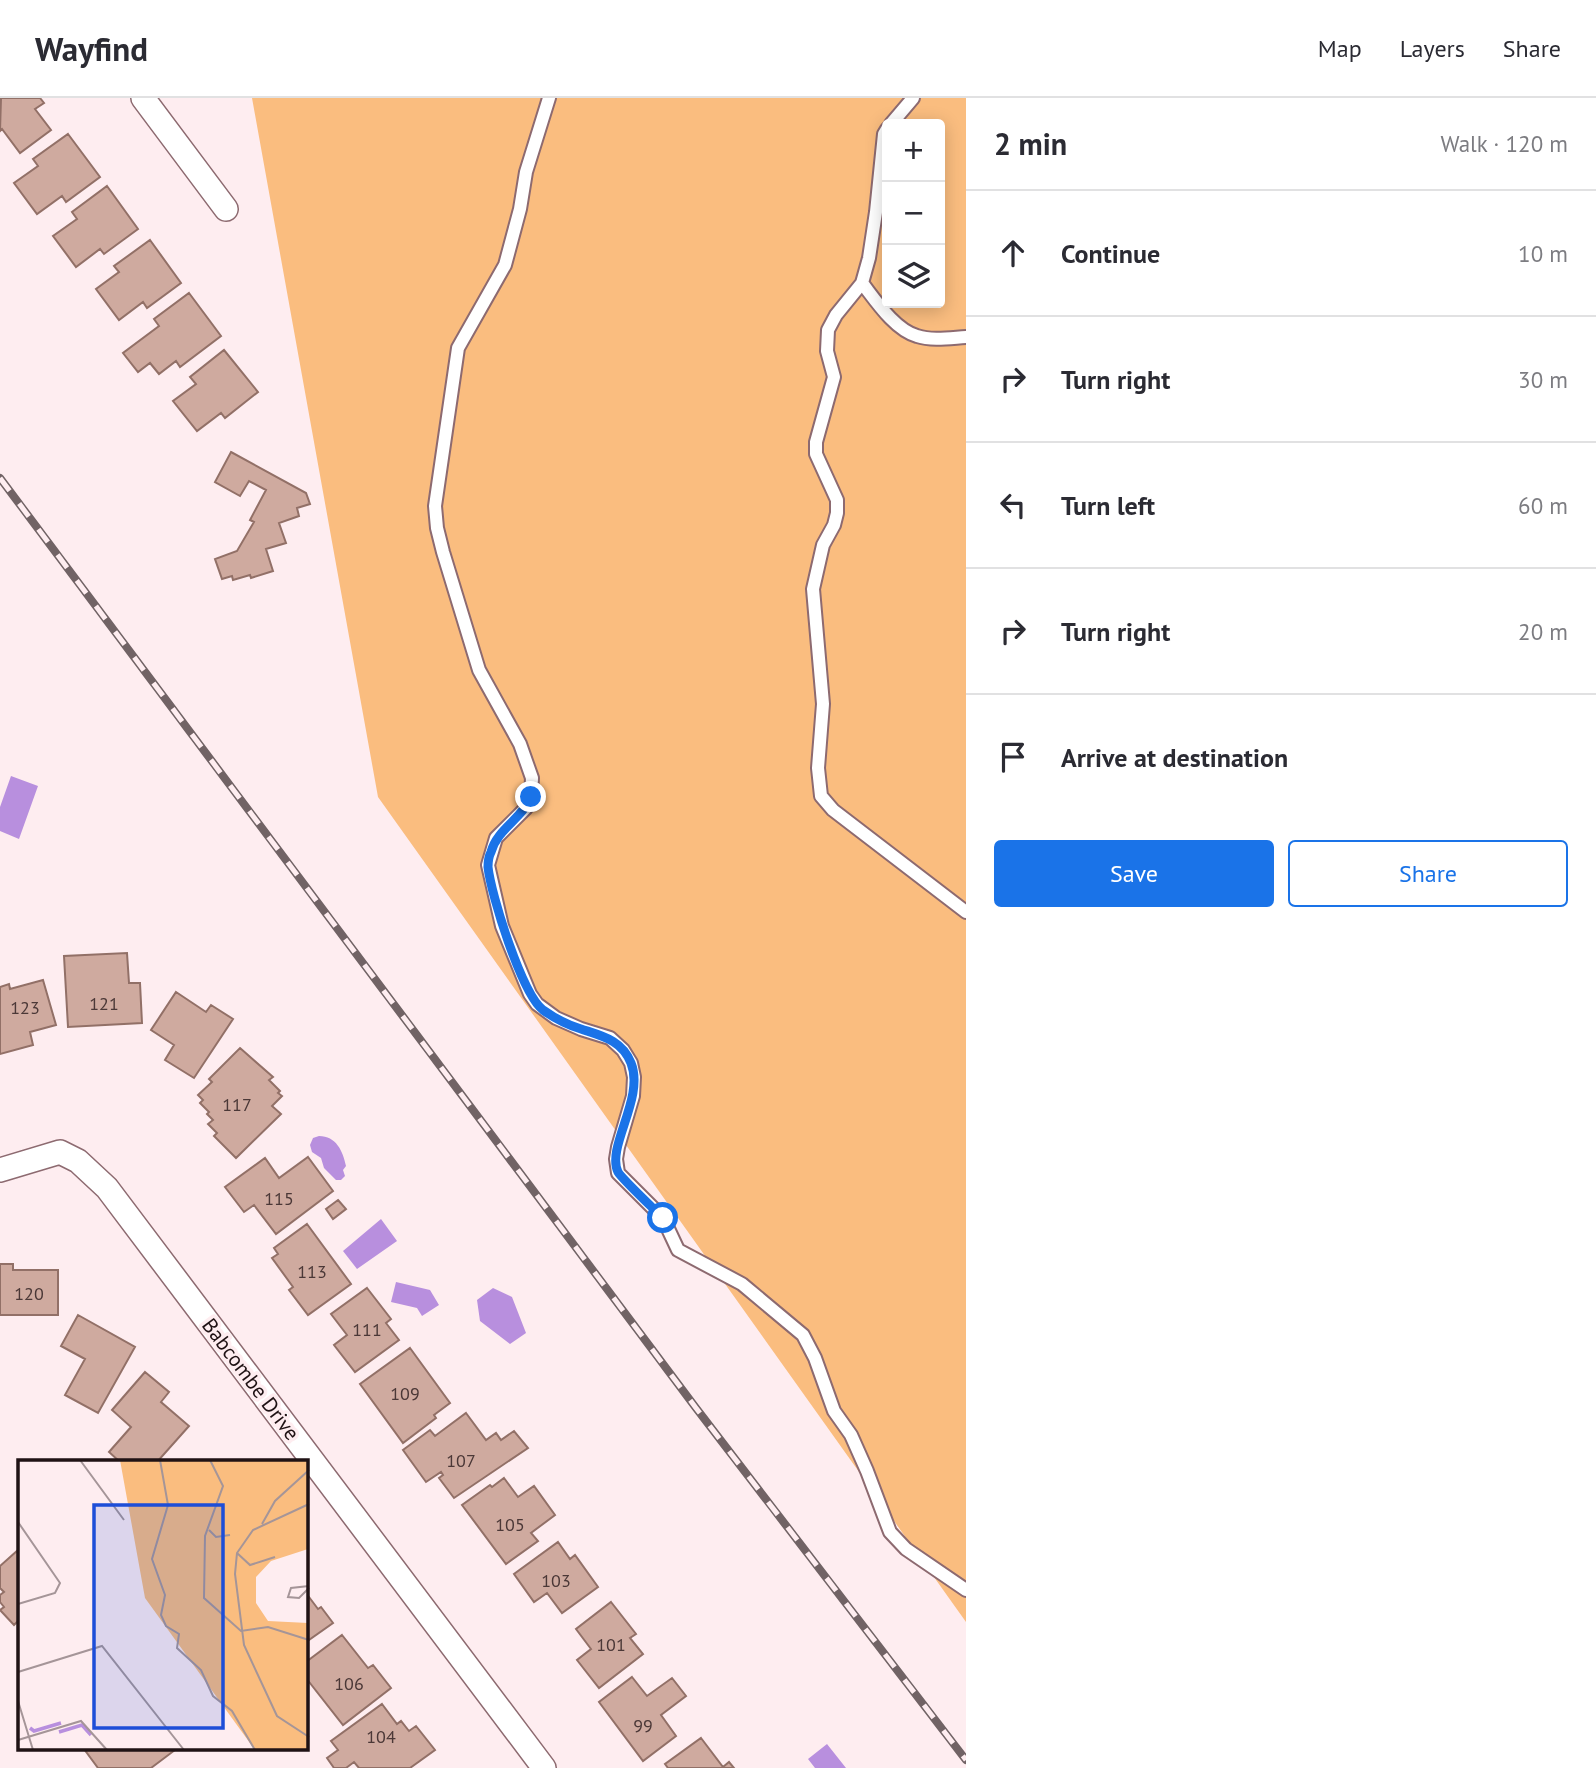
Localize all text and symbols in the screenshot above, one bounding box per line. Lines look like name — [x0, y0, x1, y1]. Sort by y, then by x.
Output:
text: Wayfind — [35, 27, 148, 70]
text: Map — [1318, 33, 1362, 64]
text: Layers — [1400, 33, 1465, 64]
text: Share — [1503, 33, 1561, 64]
map controls — [882, 119, 945, 308]
button: + — [882, 119, 945, 182]
text: 2 min — [994, 124, 1067, 163]
text: Walk · 120 m — [1441, 129, 1568, 158]
button: − — [882, 182, 945, 245]
icon: ahead — [994, 234, 1032, 272]
text: Continue — [1061, 237, 1160, 270]
text: 10 m — [1518, 239, 1568, 268]
button: layers — [882, 245, 945, 308]
icon: right — [994, 360, 1032, 398]
text: Turn right — [1061, 363, 1170, 396]
text: 30 m — [1518, 365, 1568, 394]
icon: left — [994, 486, 1032, 524]
text: Turn left — [1061, 489, 1155, 522]
text: 60 m — [1518, 491, 1568, 520]
icon: right — [994, 612, 1032, 650]
text: Turn right — [1061, 615, 1170, 648]
text: 20 m — [1518, 617, 1568, 646]
icon: arrive — [994, 738, 1032, 776]
text: Arrive at destination — [1061, 741, 1288, 774]
route end — [515, 781, 546, 812]
button: Save — [994, 840, 1274, 907]
button: Share — [1288, 840, 1568, 907]
house number: 121 — [89, 992, 119, 1015]
house number: 123 — [10, 996, 40, 1019]
house number: 117 — [222, 1093, 252, 1116]
house number: 115 — [264, 1187, 294, 1210]
route start — [647, 1202, 678, 1233]
house number: 113 — [297, 1260, 327, 1283]
house number: 120 — [14, 1282, 44, 1305]
street label: Babcombe Drive — [196, 1313, 306, 1445]
house number: 111 — [352, 1318, 382, 1341]
house number: 109 — [390, 1382, 420, 1405]
house number: 107 — [446, 1449, 476, 1472]
inset map — [18, 1460, 308, 1750]
house number: 105 — [495, 1513, 525, 1536]
house number: 103 — [541, 1569, 571, 1592]
house number: 101 — [596, 1633, 626, 1656]
house number: 106 — [334, 1672, 364, 1695]
house number: 99 — [633, 1714, 653, 1737]
house number: 104 — [366, 1725, 396, 1748]

